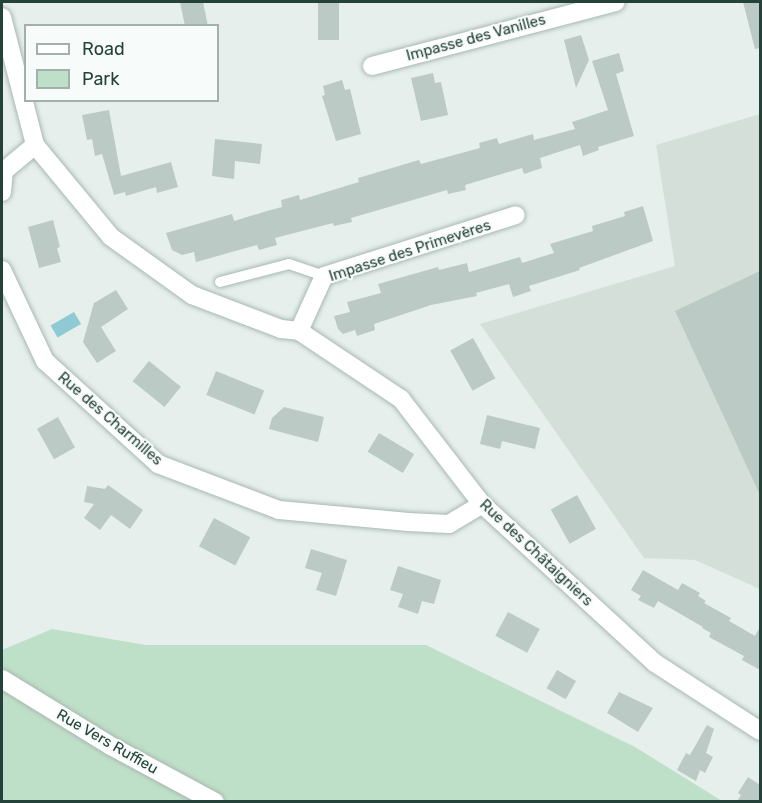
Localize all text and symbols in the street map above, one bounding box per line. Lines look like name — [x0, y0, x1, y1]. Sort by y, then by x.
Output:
street label: Impasse des Vanilles — [404, 11, 548, 65]
legend — [24, 24, 219, 102]
text: Road — [82, 38, 125, 60]
text: Park — [82, 68, 119, 90]
street label: Impasse des Primevères — [327, 216, 493, 286]
street label: Rue des Charmilles — [54, 369, 166, 469]
street label: Rue des Châtaigniers — [476, 496, 596, 610]
street label: Rue Vers Ruffieu — [53, 706, 161, 778]

